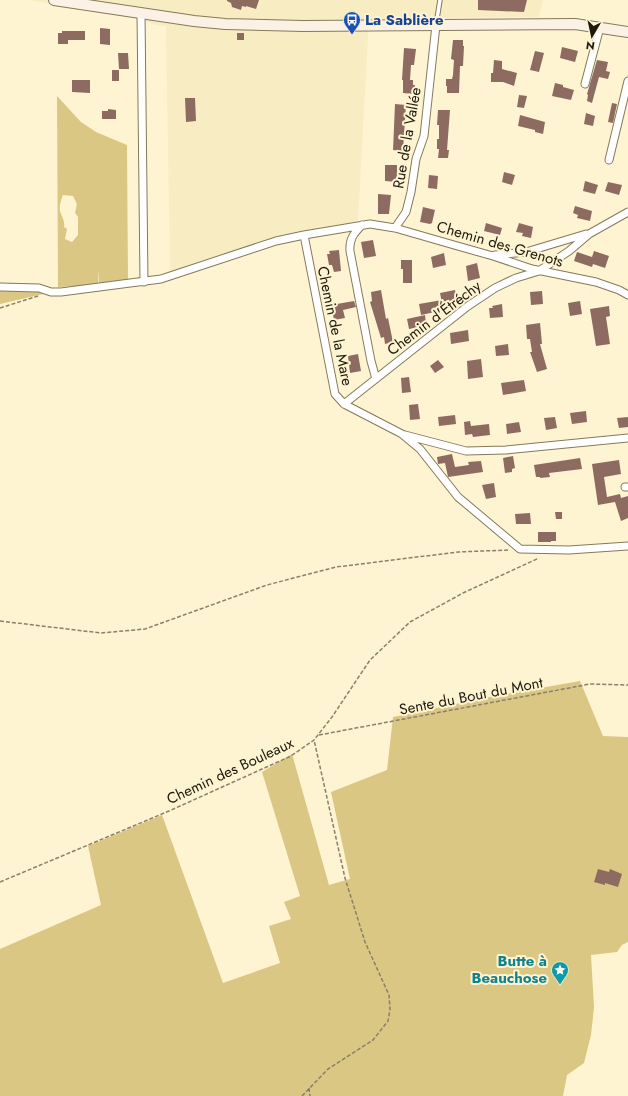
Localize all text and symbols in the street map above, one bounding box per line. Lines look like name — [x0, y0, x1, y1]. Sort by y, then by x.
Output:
place label: La Sablière — [365, 9, 444, 31]
bus stop icon: La Sablière — [342, 10, 362, 35]
north arrow — [572, 16, 612, 56]
text: N — [585, 37, 596, 54]
street label: Rue de la Vallée — [387, 85, 427, 190]
street label: Chemin des Grenots — [434, 215, 566, 273]
street label: Chemin de la Mare — [312, 264, 358, 388]
street label: Chemin d'Étréchy — [382, 275, 486, 361]
street label: Sente du Bout du Mont — [397, 671, 545, 721]
street label: Chemin des Bouleaux — [163, 732, 298, 810]
place label: Butte à Beauchose — [472, 950, 547, 989]
place icon: Butte à Beauchose — [550, 960, 570, 985]

